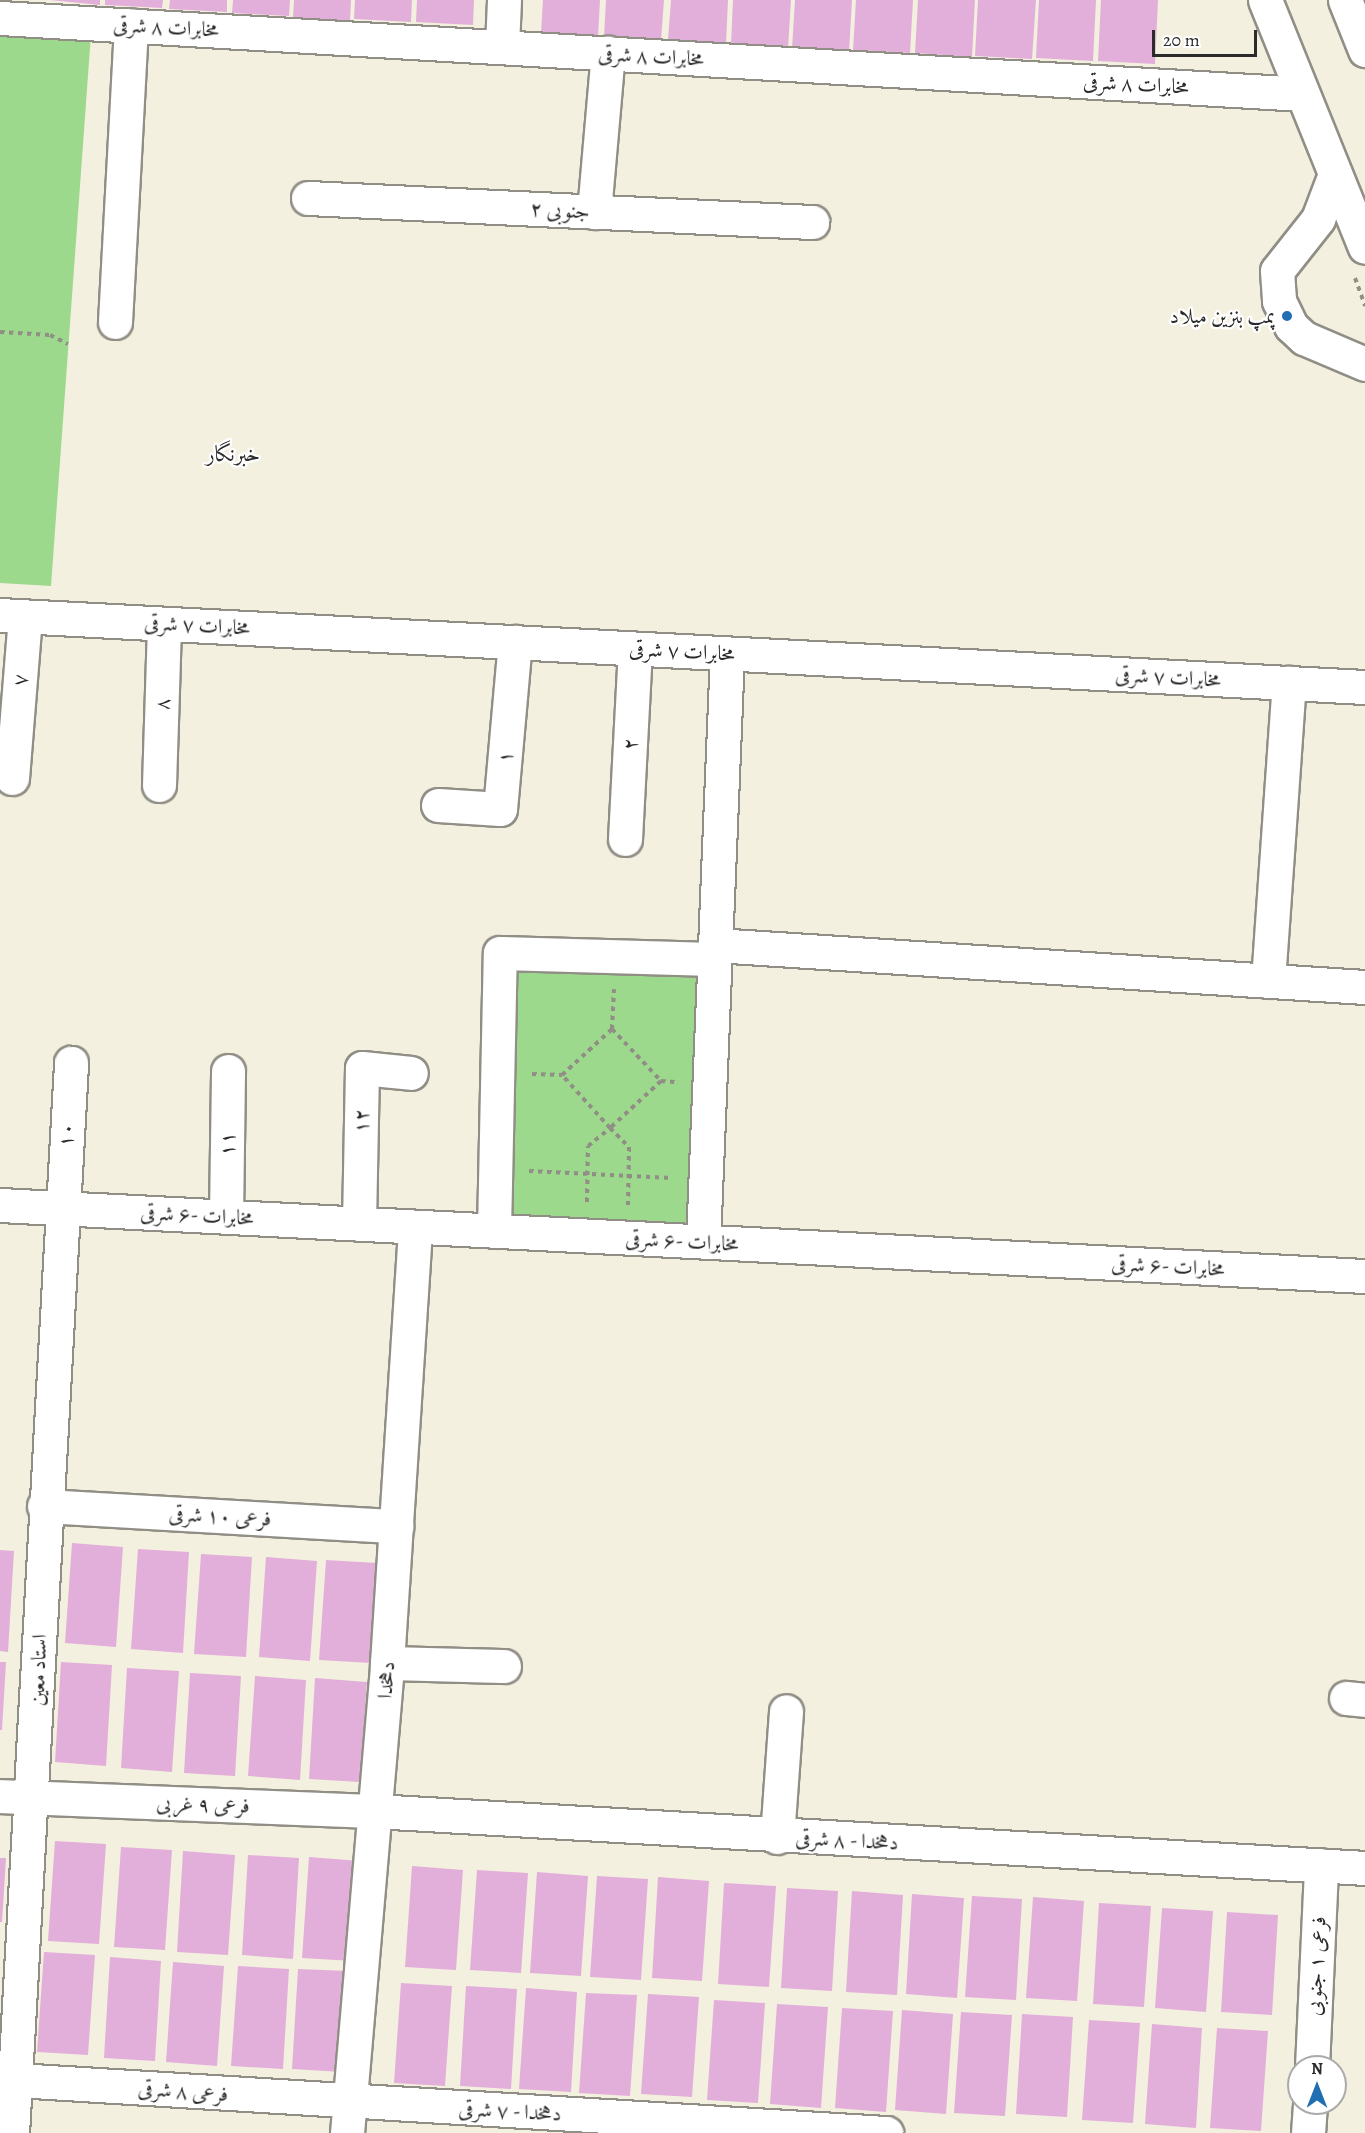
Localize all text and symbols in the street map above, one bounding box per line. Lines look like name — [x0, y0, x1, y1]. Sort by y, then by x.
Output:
street label: مخابرات ۸ شرقی — [112, 12, 220, 42]
scale bar — [1155, 18, 1260, 56]
text: 20 m — [1163, 28, 1200, 52]
street label: مخابرات ۸ شرقی — [597, 41, 705, 71]
street label: مخابرات ۸ شرقی — [1082, 69, 1190, 99]
street label: ۲ جنوبی — [530, 196, 590, 224]
place label: پمپ بنزین میلاد — [1170, 303, 1275, 329]
marker: پمپ بنزین میلاد — [1280, 309, 1294, 323]
district label: خبرنگار — [206, 442, 260, 468]
street label: مخابرات ۷ شرقی — [143, 610, 251, 640]
street label: مخابرات ۷ شرقی — [628, 636, 736, 666]
street label: مخابرات ۷ شرقی — [1114, 662, 1222, 692]
street label: ۷ — [7, 673, 33, 687]
street label: ۸ — [149, 697, 175, 711]
street label: ۲ — [617, 737, 643, 751]
street label: ۱ — [492, 750, 518, 764]
street label: ۱۲ — [348, 1108, 374, 1134]
street label: ۱۰ — [53, 1122, 79, 1148]
street label: ۱۱ — [214, 1131, 240, 1157]
street label: مخابرات -۶ شرقی — [139, 1199, 255, 1231]
street label: مخابرات -۶ شرقی — [624, 1225, 740, 1257]
street label: مخابرات -۶ شرقی — [1110, 1250, 1226, 1282]
street label: فرعی ۱۰ شرقی — [168, 1501, 272, 1531]
street label: استاد معین — [24, 1634, 52, 1706]
street label: دهخدا — [372, 1660, 400, 1700]
street label: فرعی ۹ غربی — [156, 1790, 250, 1818]
street label: دهخدا - ۸ شرقی — [794, 1825, 900, 1855]
street label: فرعی ۱ جنوبی — [1301, 1916, 1331, 2016]
north arrow — [1287, 2055, 1347, 2115]
text: N — [1311, 2058, 1323, 2080]
street label: فرعی ۸ شرقی — [137, 2075, 229, 2107]
street label: دهخدا - ۷ شرقی — [457, 2096, 563, 2126]

